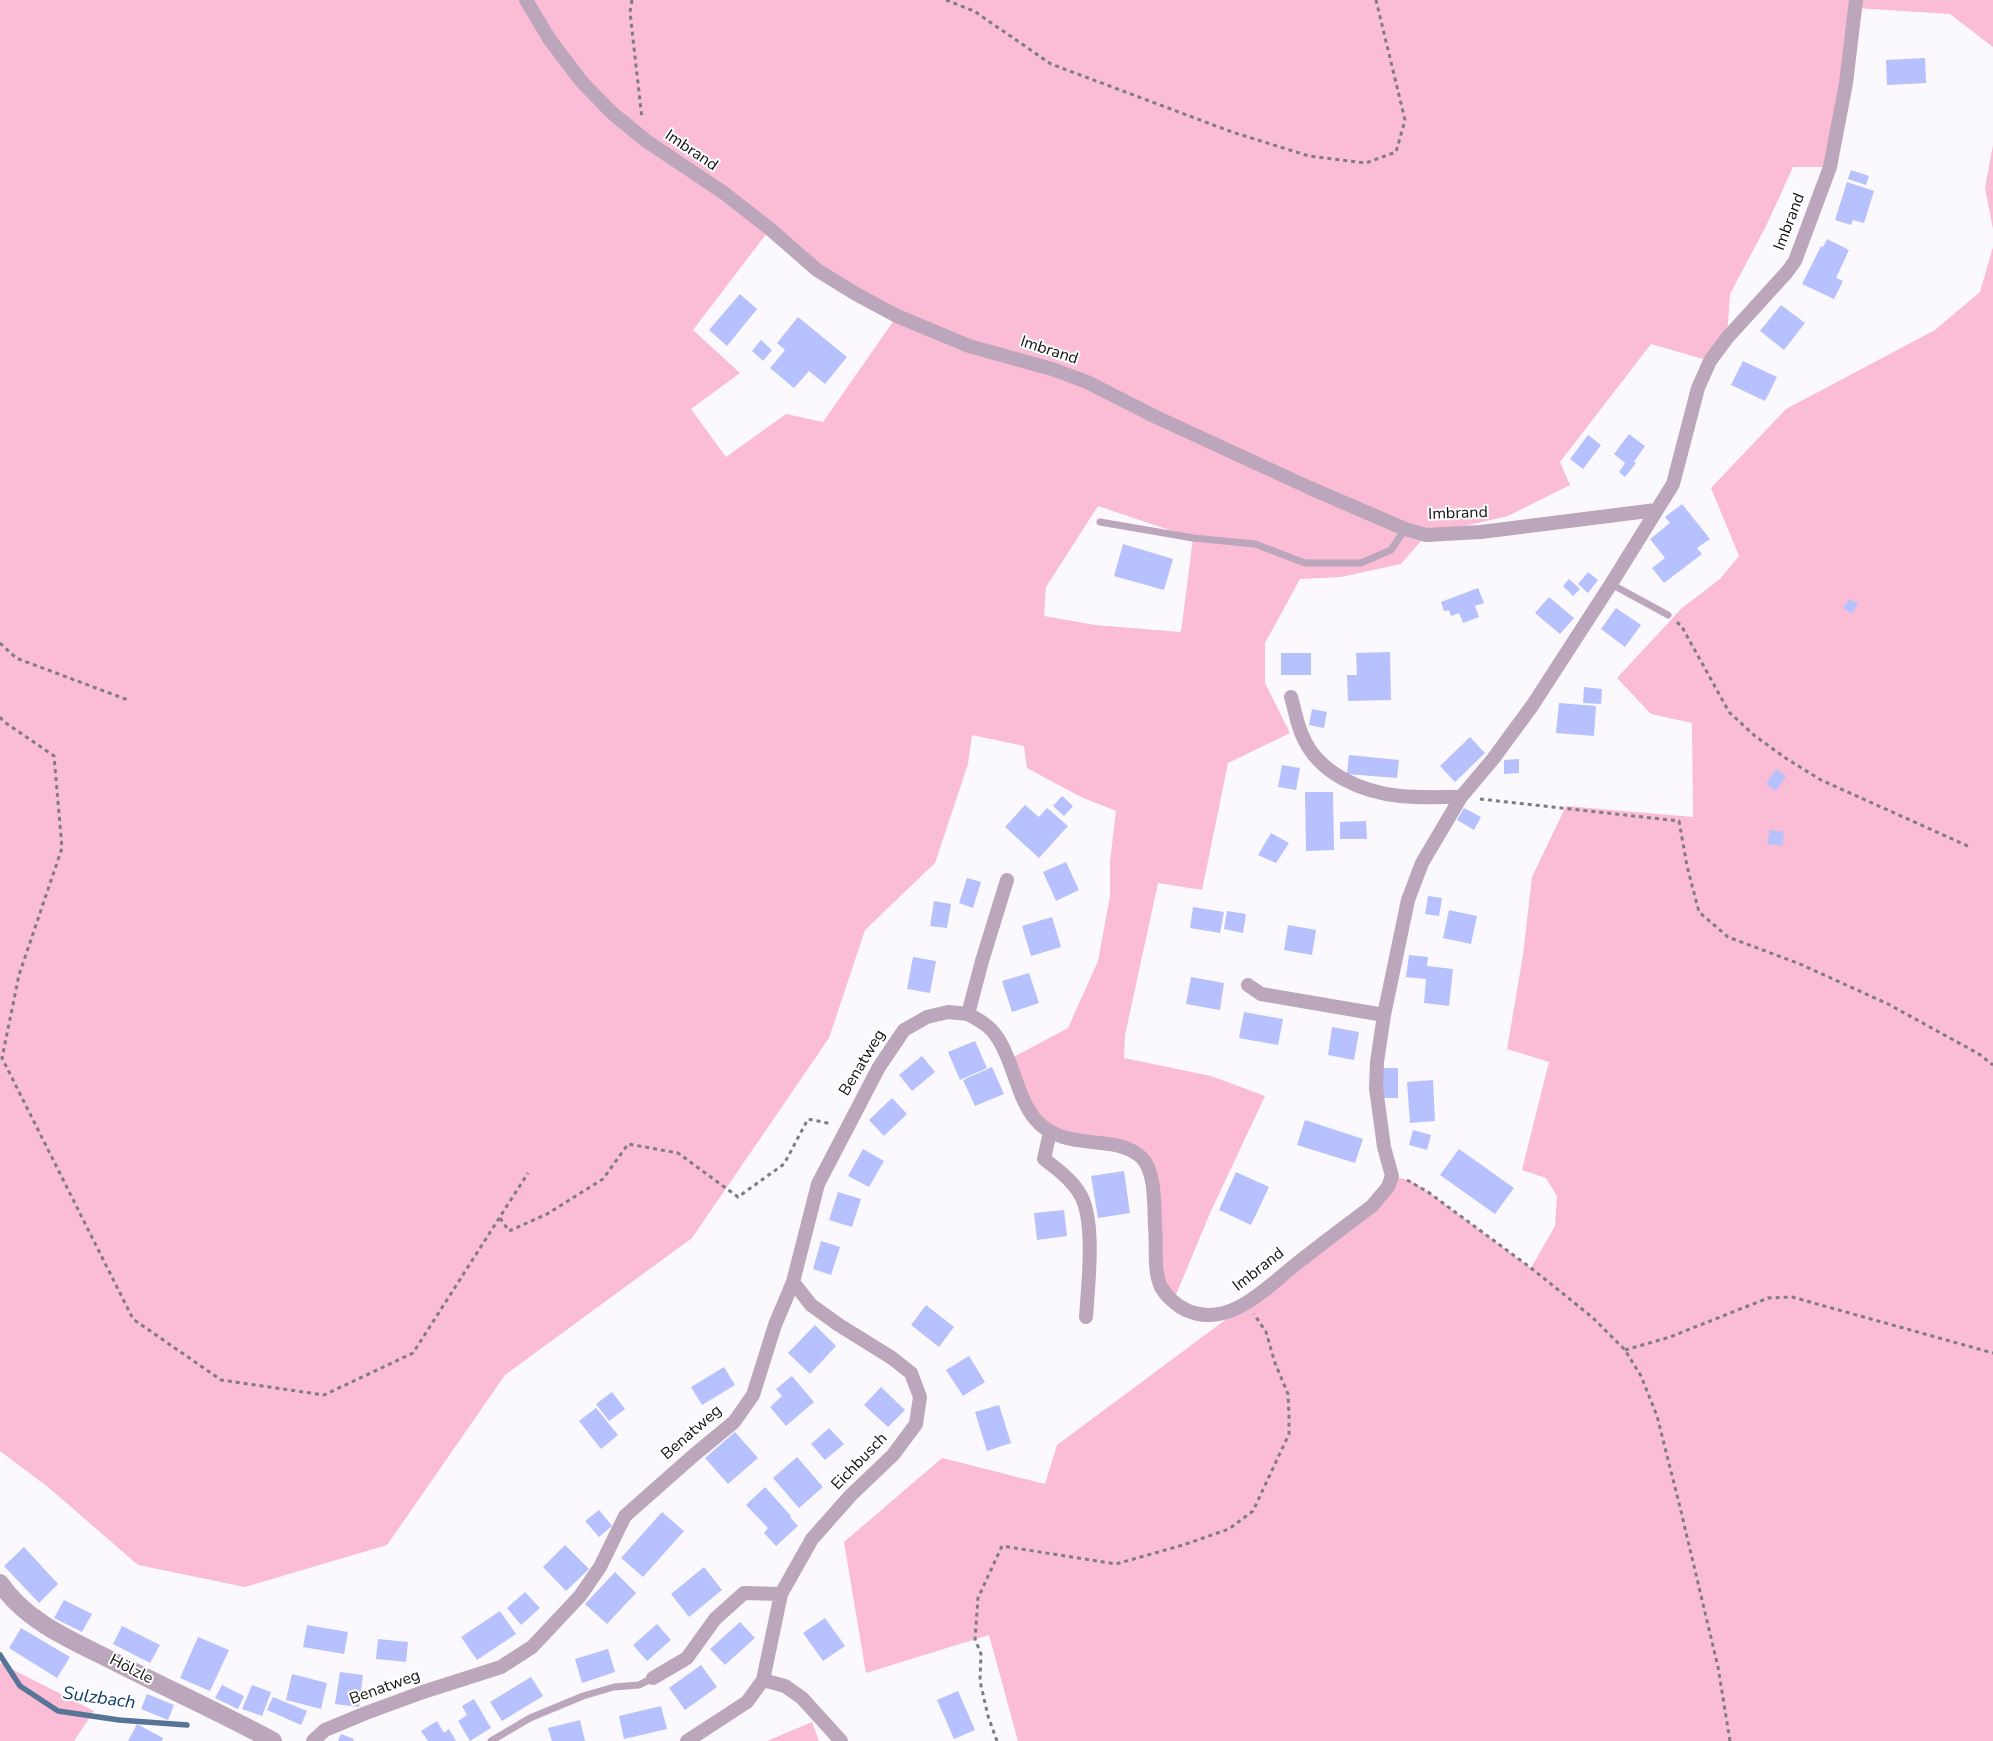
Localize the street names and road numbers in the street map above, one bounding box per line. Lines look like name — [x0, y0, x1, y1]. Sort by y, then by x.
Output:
street label: Imbrand — [661, 126, 721, 176]
street label: Imbrand — [1770, 191, 1810, 253]
street label: Imbrand — [1018, 333, 1080, 369]
street label: Imbrand — [1428, 503, 1488, 525]
street label: Benatweg — [836, 1026, 890, 1100]
street label: Imbrand — [1230, 1244, 1288, 1296]
street label: Benatweg — [658, 1402, 726, 1464]
street label: Eichbusch — [828, 1429, 892, 1495]
street label: Hölzle — [106, 1651, 156, 1689]
street label: Benatweg — [347, 1666, 423, 1710]

